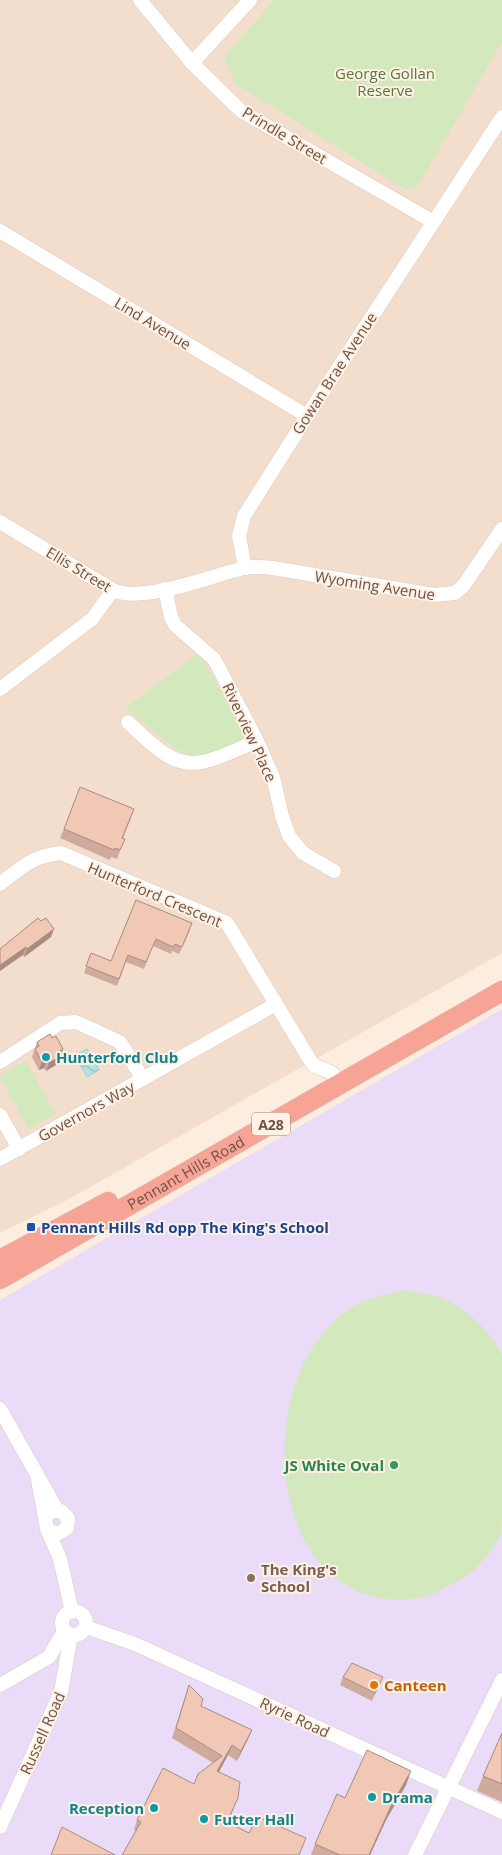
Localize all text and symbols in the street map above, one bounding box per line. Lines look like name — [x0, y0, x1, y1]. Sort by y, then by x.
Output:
park label: George Gollan Reserve — [335, 63, 435, 100]
street label: Prindle Street — [239, 102, 331, 168]
street label: Lind Avenue — [111, 292, 195, 354]
street label: Gowan Brae Avenue — [287, 308, 381, 438]
street label: Ellis Street — [43, 542, 115, 596]
street label: Wyoming Avenue — [313, 566, 437, 604]
street label: Riverview Place — [218, 679, 282, 785]
street label: Hunterford Crescent — [85, 857, 225, 931]
place label: Hunterford Club — [56, 1047, 178, 1067]
marker: Hunterford Club — [40, 1051, 52, 1063]
street label: Governors Way — [34, 1076, 138, 1146]
road number: A28 — [252, 1112, 290, 1136]
street label: Pennant Hills Road — [123, 1131, 248, 1214]
place label: Pennant Hills Rd opp The King's School — [41, 1217, 329, 1237]
marker: Pennant Hills Rd opp The King's School — [25, 1221, 37, 1233]
place label: JS White Oval — [283, 1455, 384, 1475]
marker: JS White Oval — [388, 1459, 400, 1471]
place label: The King's School — [261, 1559, 337, 1596]
marker: The King's School — [245, 1572, 257, 1584]
place label: Canteen — [384, 1675, 447, 1695]
marker: Canteen — [368, 1679, 380, 1691]
street label: Russell Road — [15, 1689, 69, 1777]
street label: Ryrie Road — [257, 1692, 333, 1742]
place label: Drama — [382, 1787, 433, 1807]
marker: Drama — [366, 1791, 378, 1803]
place label: Reception — [69, 1798, 144, 1818]
marker: Reception — [148, 1802, 160, 1814]
place label: Futter Hall — [214, 1809, 294, 1829]
marker: Futter Hall — [198, 1813, 210, 1825]

